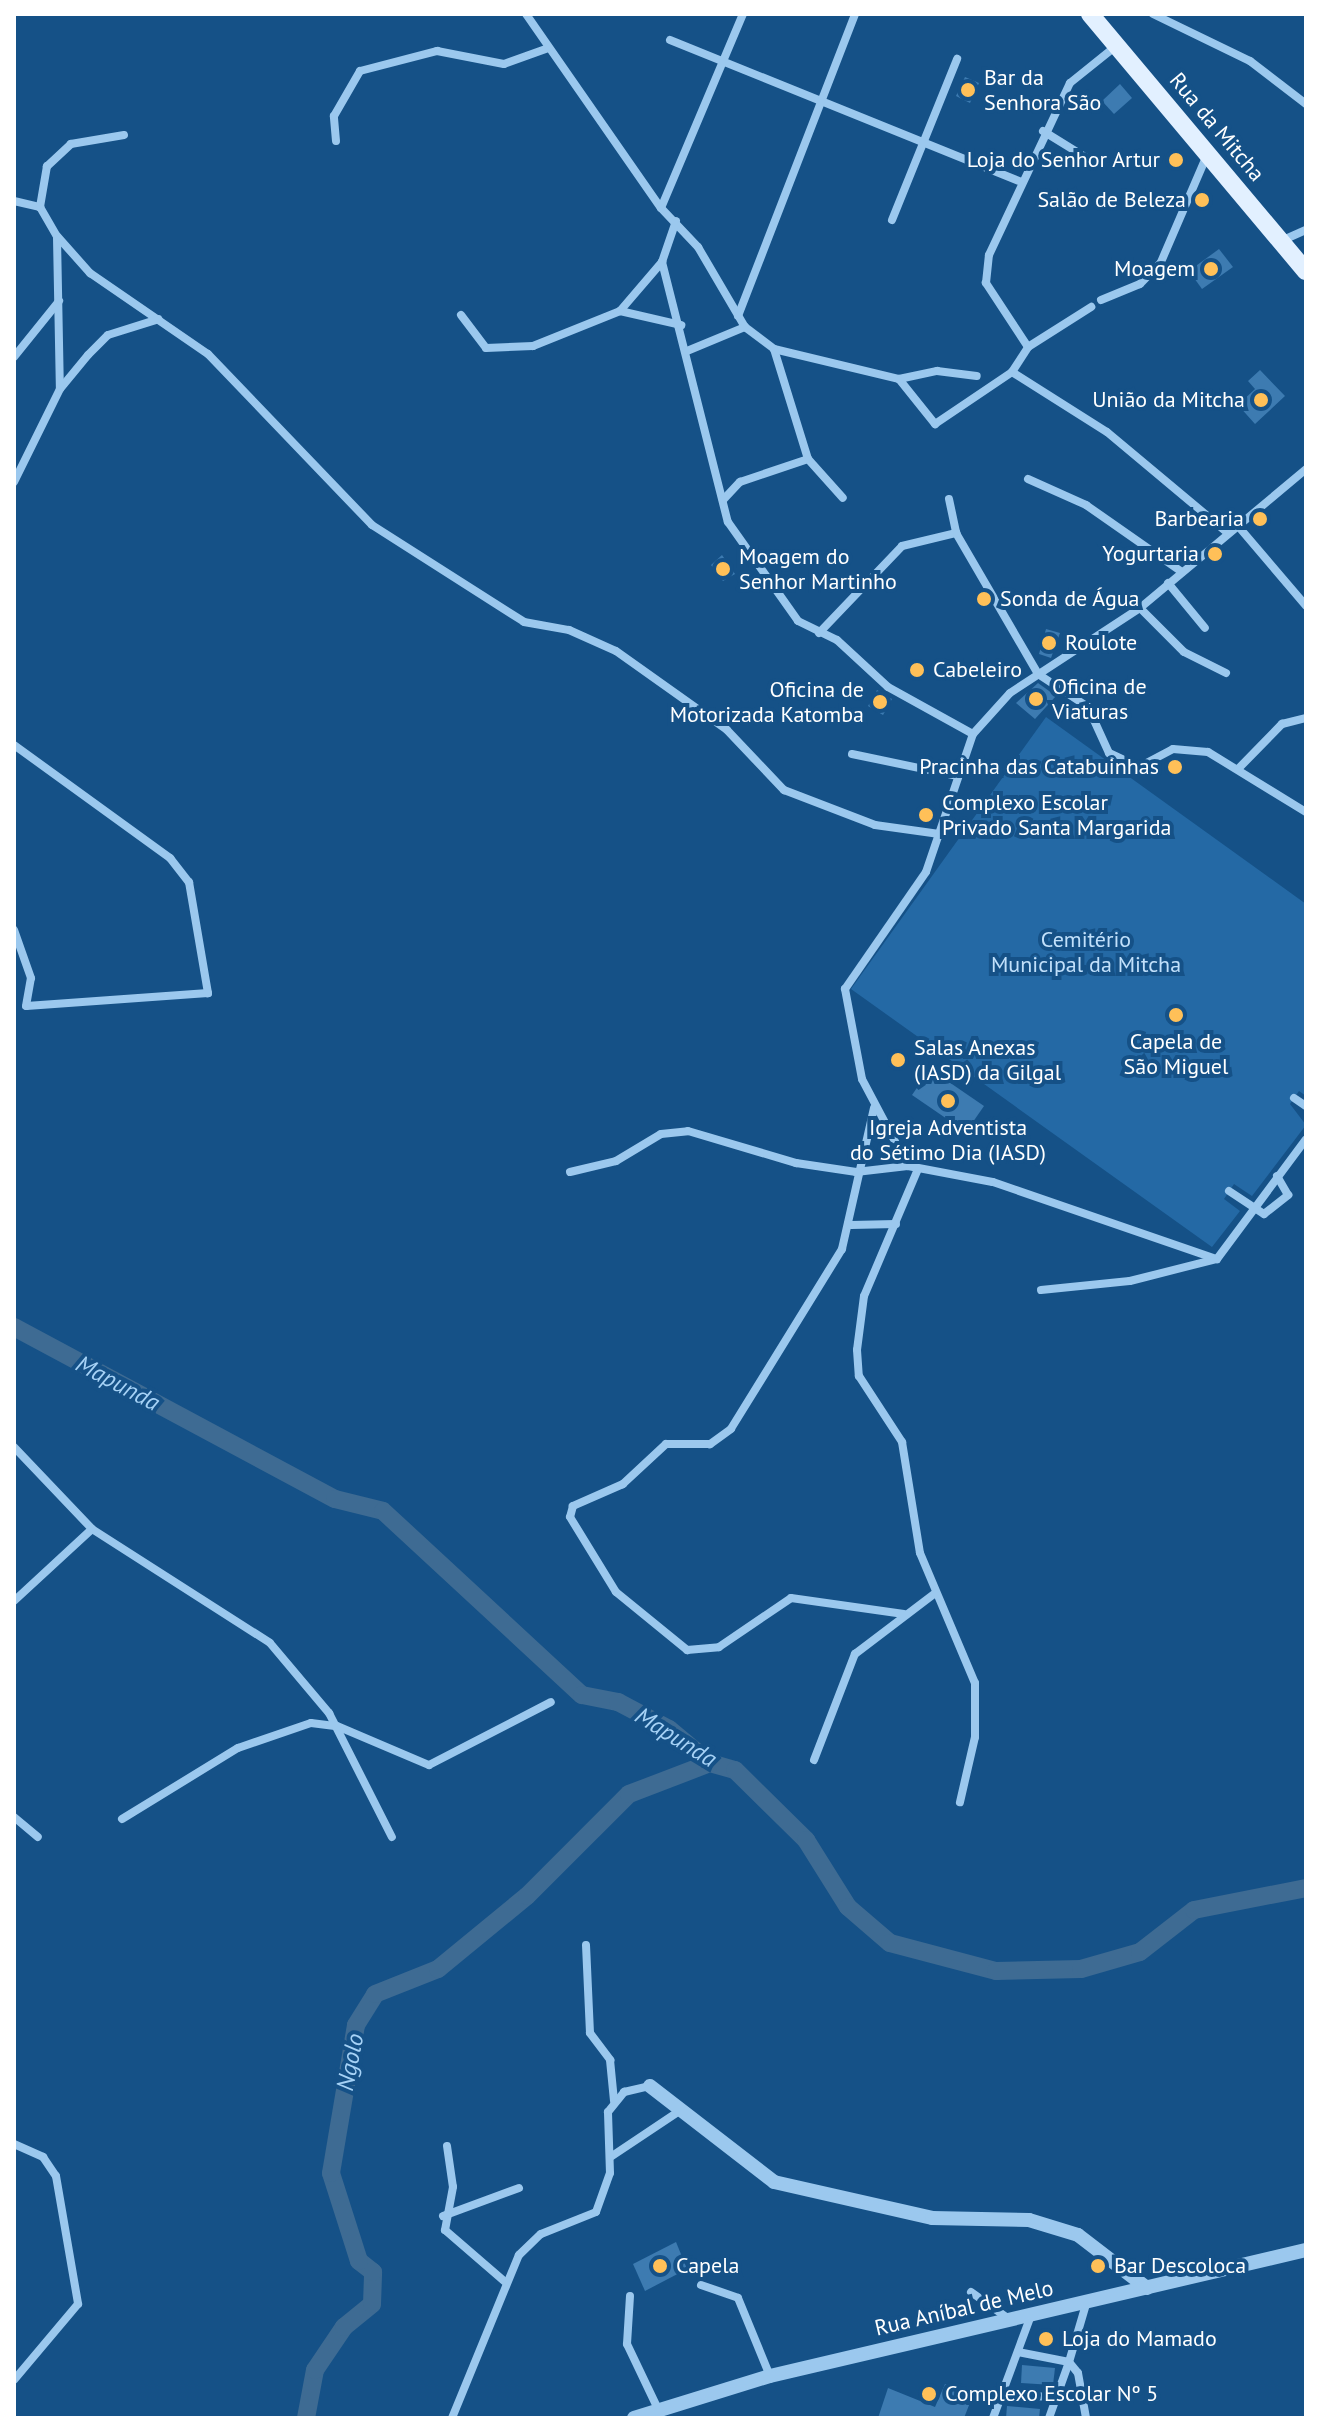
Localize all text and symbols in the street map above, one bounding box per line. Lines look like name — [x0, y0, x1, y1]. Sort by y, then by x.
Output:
place label: Bar da Senhora São — [984, 64, 1101, 116]
street label: Rua da Mitcha — [1164, 67, 1270, 187]
marker: Bar da Senhora São — [959, 81, 977, 99]
place label: Loja do Senhor Artur — [966, 147, 1160, 173]
marker: Loja do Senhor Artur — [1167, 151, 1185, 169]
place label: Salão de Beleza — [1037, 187, 1186, 213]
marker: Salão de Beleza — [1193, 191, 1211, 209]
place label: Moagem — [1114, 256, 1195, 282]
marker: Moagem — [1202, 260, 1220, 278]
place label: União da Mitcha — [1092, 387, 1245, 413]
marker: União da Mitcha — [1252, 391, 1270, 409]
place label: Barbearia — [1155, 506, 1244, 532]
marker: Barbearia — [1251, 510, 1269, 528]
place label: Yogurtaria — [1102, 541, 1199, 567]
place label: Moagem do Senhor Martinho — [739, 543, 897, 594]
marker: Yogurtaria — [1206, 545, 1224, 563]
marker: Moagem do Senhor Martinho — [714, 560, 732, 578]
place label: Sonda de Água — [1000, 586, 1140, 612]
marker: Sonda de Água — [975, 590, 993, 608]
place label: Roulote — [1065, 630, 1137, 656]
marker: Roulote — [1040, 634, 1058, 652]
place label: Cabeleiro — [933, 657, 1022, 683]
marker: Cabeleiro — [908, 661, 926, 679]
place label: Oficina de Viaturas — [1052, 673, 1147, 724]
place label: Oficina de Motorizada Katomba — [670, 676, 864, 728]
marker: Oficina de Viaturas — [1027, 690, 1045, 708]
marker: Oficina de Motorizada Katomba — [871, 693, 889, 711]
place label: Pracinha das Catabuinhas — [919, 754, 1159, 780]
marker: Pracinha das Catabuinhas — [1166, 758, 1184, 776]
place label: Complexo Escolar Privado Santa Margarida — [942, 789, 1171, 840]
marker: Complexo Escolar Privado Santa Margarida — [917, 806, 935, 824]
park label: Cemitério Municipal da Mitcha — [991, 926, 1181, 978]
marker: Capela de São Miguel — [1167, 1006, 1185, 1024]
place label: Capela de São Miguel — [1124, 1028, 1228, 1080]
place label: Salas Anexas (IASD) da Gilgal — [914, 1034, 1061, 1086]
marker: Salas Anexas (IASD) da Gilgal — [889, 1051, 907, 1069]
marker: Igreja Adventista do Sétimo Dia (IASD) — [939, 1092, 957, 1110]
place label: Igreja Adventista do Sétimo Dia (IASD) — [850, 1114, 1046, 1166]
water label: Mapunda — [71, 1349, 165, 1417]
water label: Mapunda — [630, 1701, 722, 1773]
water label: Ngolo — [330, 2031, 370, 2093]
place label: Capela — [676, 2253, 740, 2279]
place label: Bar Descoloca — [1114, 2253, 1246, 2279]
marker: Capela — [651, 2257, 669, 2275]
marker: Bar Descoloca — [1089, 2257, 1107, 2275]
street label: Rua Aníbal de Melo — [872, 2275, 1056, 2341]
place label: Loja do Mamado — [1062, 2326, 1217, 2352]
marker: Loja do Mamado — [1037, 2330, 1055, 2348]
place label: Complexo Escolar Nº 5 — [945, 2381, 1158, 2407]
marker: Complexo Escolar Nº 5 — [920, 2385, 938, 2403]

